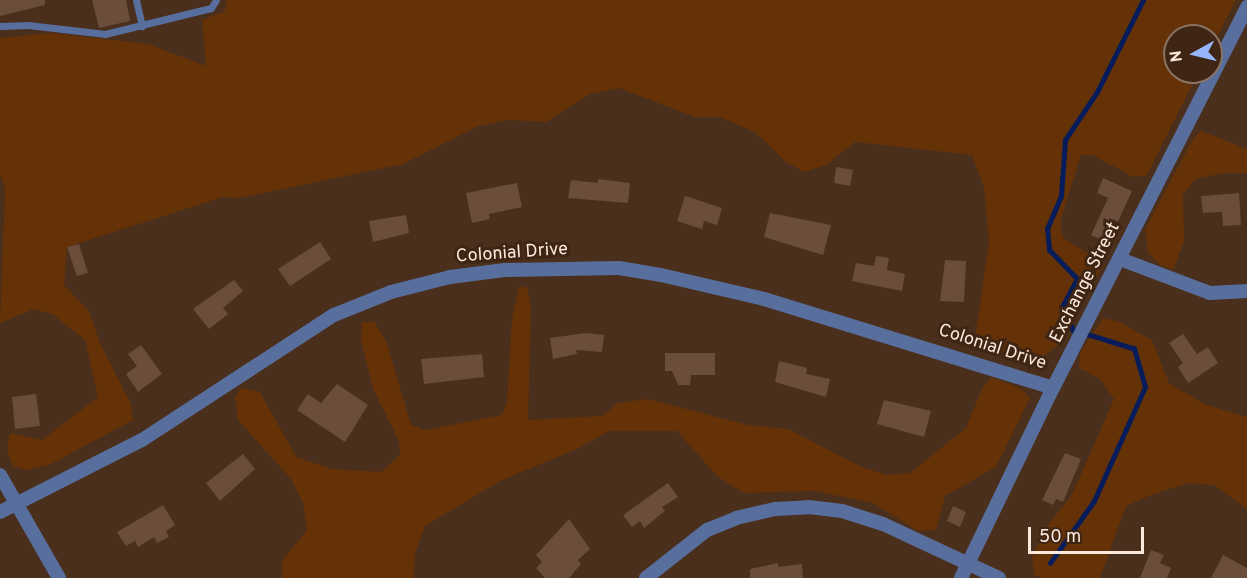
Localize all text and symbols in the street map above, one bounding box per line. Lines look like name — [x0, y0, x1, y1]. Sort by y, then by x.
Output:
north arrow — [1163, 24, 1223, 84]
text: N — [1166, 49, 1188, 63]
street label: Exchange Street — [1046, 219, 1126, 347]
street label: Colonial Drive — [455, 239, 569, 269]
street label: Colonial Drive — [935, 320, 1049, 376]
scale bar — [1031, 515, 1146, 553]
text: 50 m — [1039, 526, 1081, 549]

